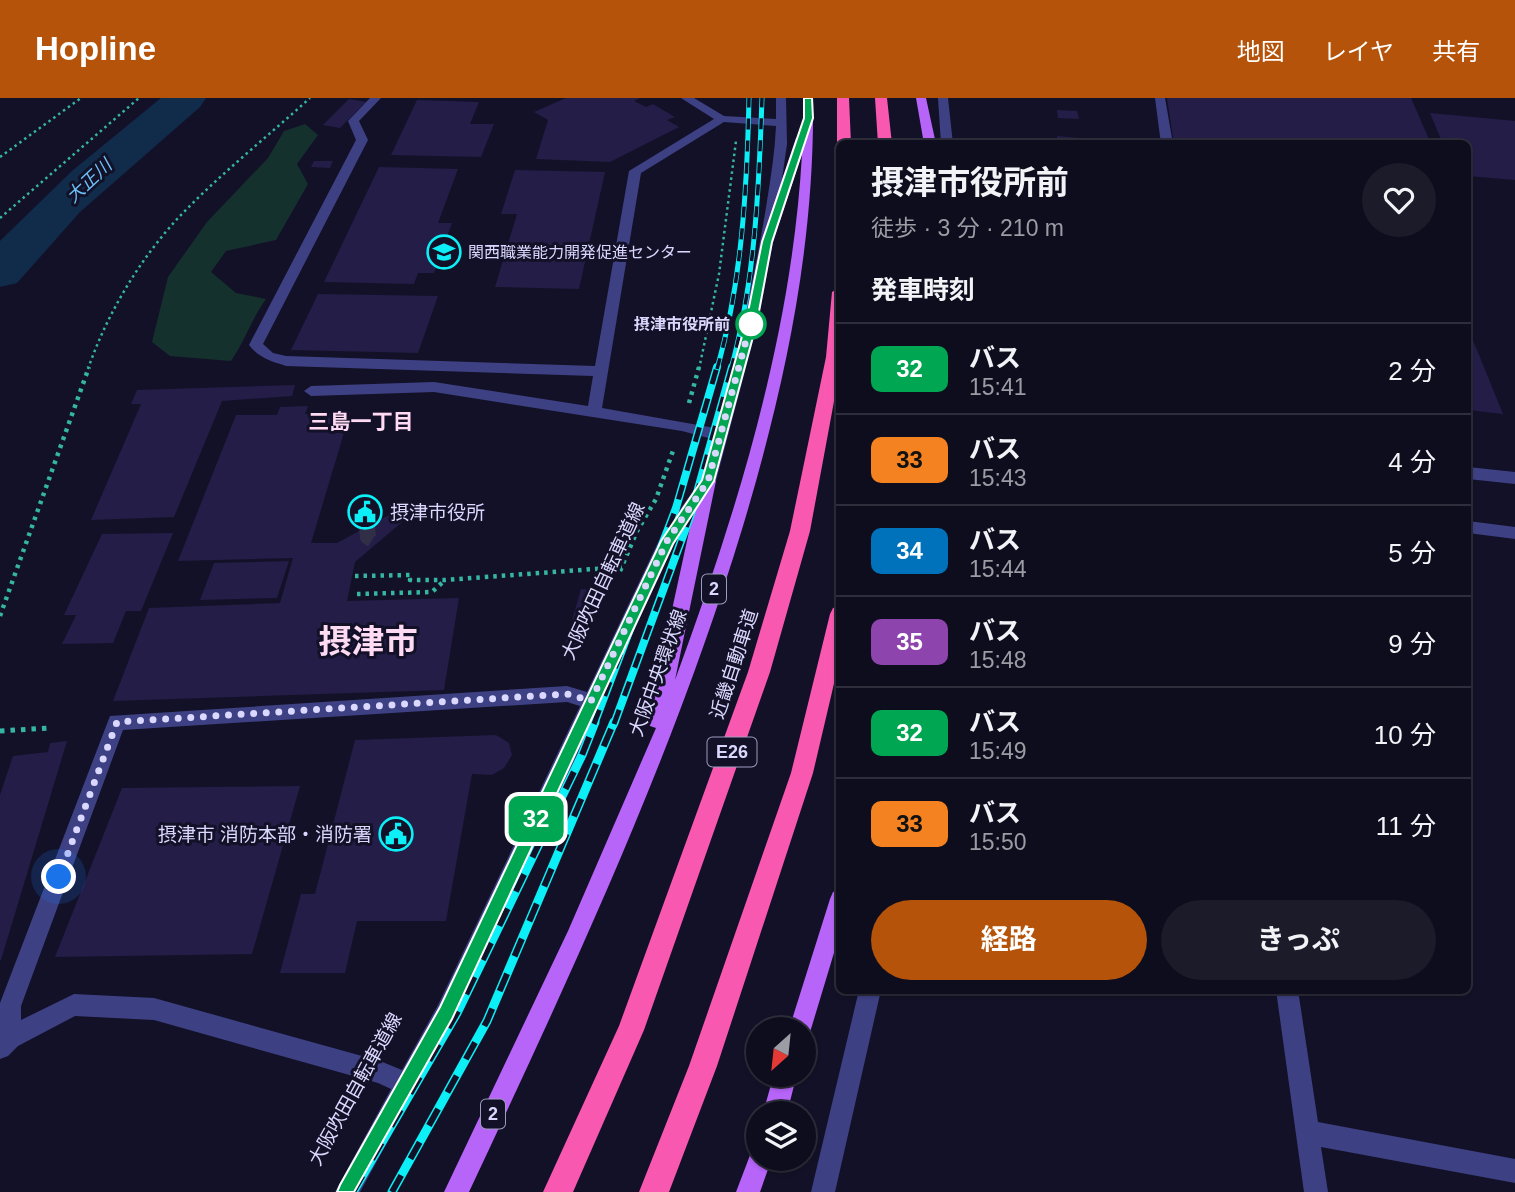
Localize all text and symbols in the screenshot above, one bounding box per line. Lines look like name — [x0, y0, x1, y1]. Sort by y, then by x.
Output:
text: Hopline — [35, 30, 156, 67]
text: 地図 — [1237, 38, 1285, 65]
text: レイヤ — [1323, 38, 1394, 65]
text: 共有 — [1432, 38, 1480, 65]
water label: 大正川 — [62, 154, 117, 207]
button: heart — [1362, 163, 1436, 237]
text: 摂津市役所前 — [871, 164, 1069, 201]
text: 徒歩 · 3 分 · 210 m — [871, 215, 1064, 241]
school or university icon: 関西職業能力開発促進センター — [425, 233, 463, 271]
place label: 関西職業能力開発促進センター — [468, 244, 692, 261]
text: 発車時刻 — [871, 275, 975, 305]
marker: 摂津市役所前 — [736, 309, 766, 339]
place label: 摂津市役所前 — [634, 316, 730, 333]
text: バス — [969, 343, 1021, 373]
text: 32 — [896, 355, 923, 382]
text: 2 分 — [1388, 356, 1436, 386]
text: 15:41 — [969, 374, 1027, 400]
district label: 三島一丁目 — [309, 410, 414, 433]
text: バス — [969, 434, 1021, 464]
text: 33 — [896, 446, 923, 473]
text: 4 分 — [1388, 447, 1436, 477]
text: 15:43 — [969, 465, 1027, 491]
public building icon: 摂津市役所 — [346, 493, 384, 531]
street label: 大阪吹田自転車道線 — [557, 499, 649, 663]
place label: 摂津市役所 — [390, 502, 485, 523]
text: バス — [969, 525, 1021, 555]
text: 34 — [896, 537, 923, 564]
text: 5 分 — [1388, 538, 1436, 568]
text: 15:44 — [969, 556, 1027, 582]
road number: 2 — [702, 574, 726, 603]
street label: 大阪中央環状線 — [625, 607, 691, 739]
street label: 近畿自動車道 — [706, 607, 762, 721]
text: バス — [969, 616, 1021, 646]
district label: 摂津市 — [319, 623, 418, 660]
text: 35 — [896, 628, 923, 655]
text: 9 分 — [1388, 629, 1436, 659]
text: 15:48 — [969, 647, 1027, 673]
text: バス — [969, 707, 1021, 737]
text: 32 — [896, 719, 923, 746]
text: 10 分 — [1374, 720, 1436, 750]
road number: E26 — [708, 738, 756, 766]
text: 15:49 — [969, 738, 1027, 764]
line badge: 32 — [504, 796, 568, 842]
text: バス — [969, 798, 1021, 828]
text: 32 — [523, 805, 549, 832]
text: 33 — [896, 810, 923, 837]
text: 11 分 — [1376, 811, 1436, 841]
public building icon: 摂津市 消防本部・消防署 — [377, 815, 415, 853]
place label: 摂津市 消防本部・消防署 — [158, 824, 372, 845]
text: 15:50 — [969, 829, 1027, 855]
your location — [41, 859, 76, 894]
button: 経路 — [871, 900, 1147, 980]
button: きっぷ — [1161, 900, 1436, 980]
street label: 大阪吹田自転車道線 — [304, 1009, 406, 1169]
north arrow — [746, 1017, 816, 1087]
map controls — [746, 1017, 816, 1171]
road number: 2 — [481, 1099, 505, 1128]
button: layers — [746, 1101, 816, 1171]

